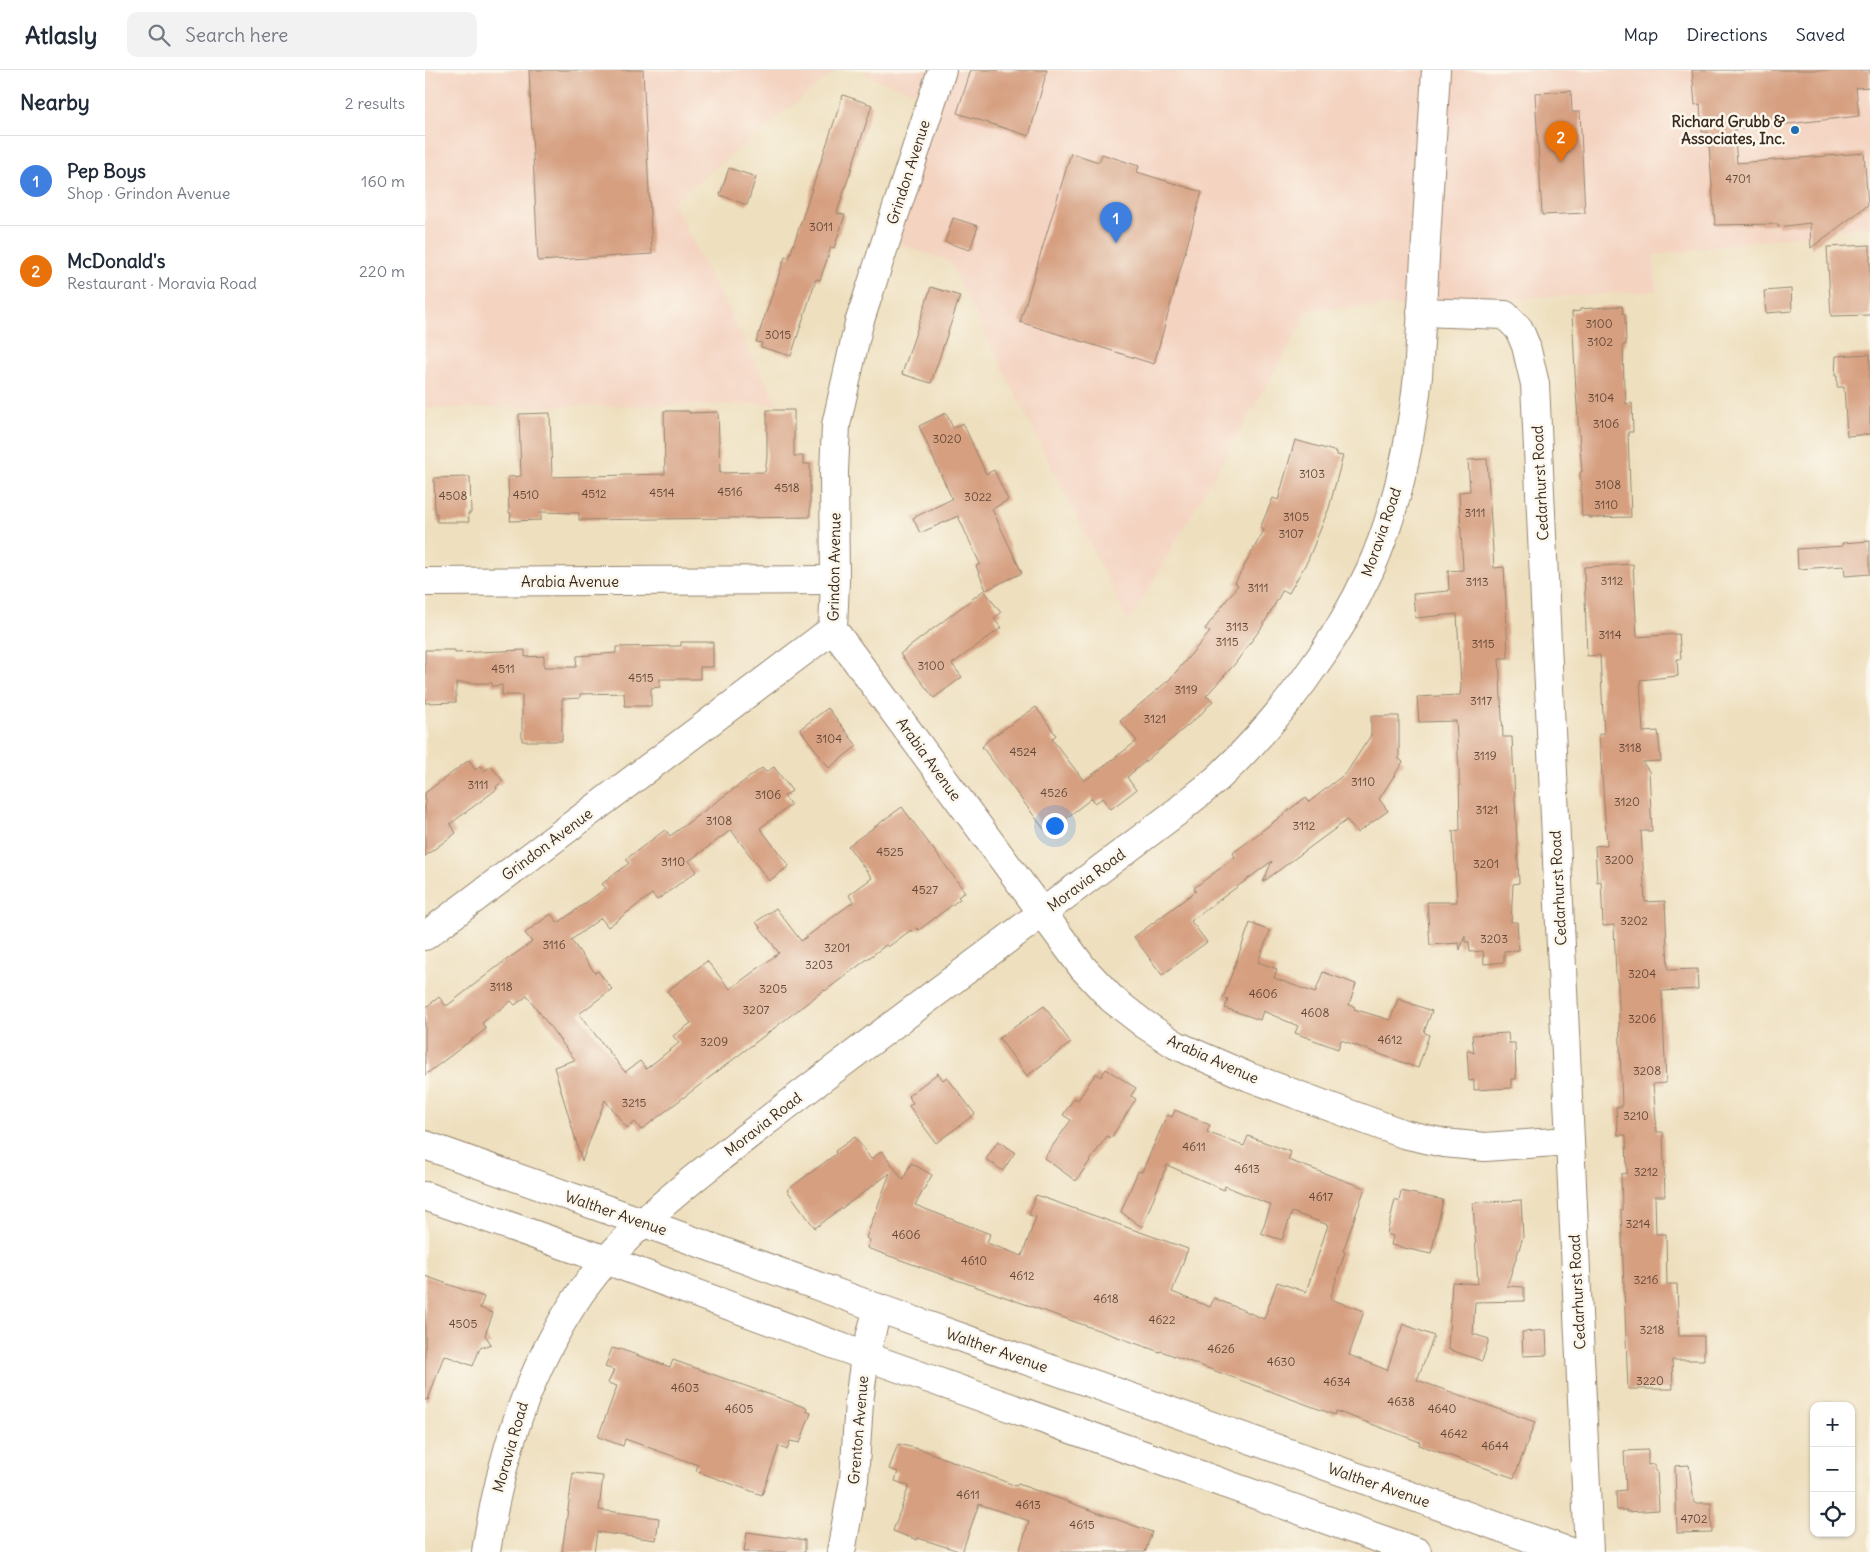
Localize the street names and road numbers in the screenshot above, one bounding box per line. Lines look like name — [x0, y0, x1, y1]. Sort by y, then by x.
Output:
street label: Grindon Avenue — [882, 117, 934, 227]
street label: Cedarhurst Road — [1527, 425, 1553, 541]
street label: Moravia Road — [1357, 485, 1405, 579]
street label: Grindon Avenue — [824, 512, 844, 622]
street label: Arabia Avenue — [521, 572, 619, 591]
street label: Arabia Avenue — [892, 714, 966, 804]
street label: Grindon Avenue — [498, 804, 596, 884]
street label: Cedarhurst Road — [1545, 830, 1571, 946]
street label: Moravia Road — [1043, 844, 1129, 916]
street label: Arabia Avenue — [1164, 1030, 1262, 1088]
street label: Moravia Road — [721, 1088, 806, 1160]
street label: Walther Avenue — [562, 1187, 670, 1239]
street label: Cedarhurst Road — [1564, 1234, 1590, 1350]
street label: Walther Avenue — [943, 1324, 1051, 1376]
street label: Grenton Avenue — [844, 1375, 872, 1485]
street label: Moravia Road — [488, 1400, 532, 1494]
street label: Walther Avenue — [1325, 1459, 1433, 1511]

